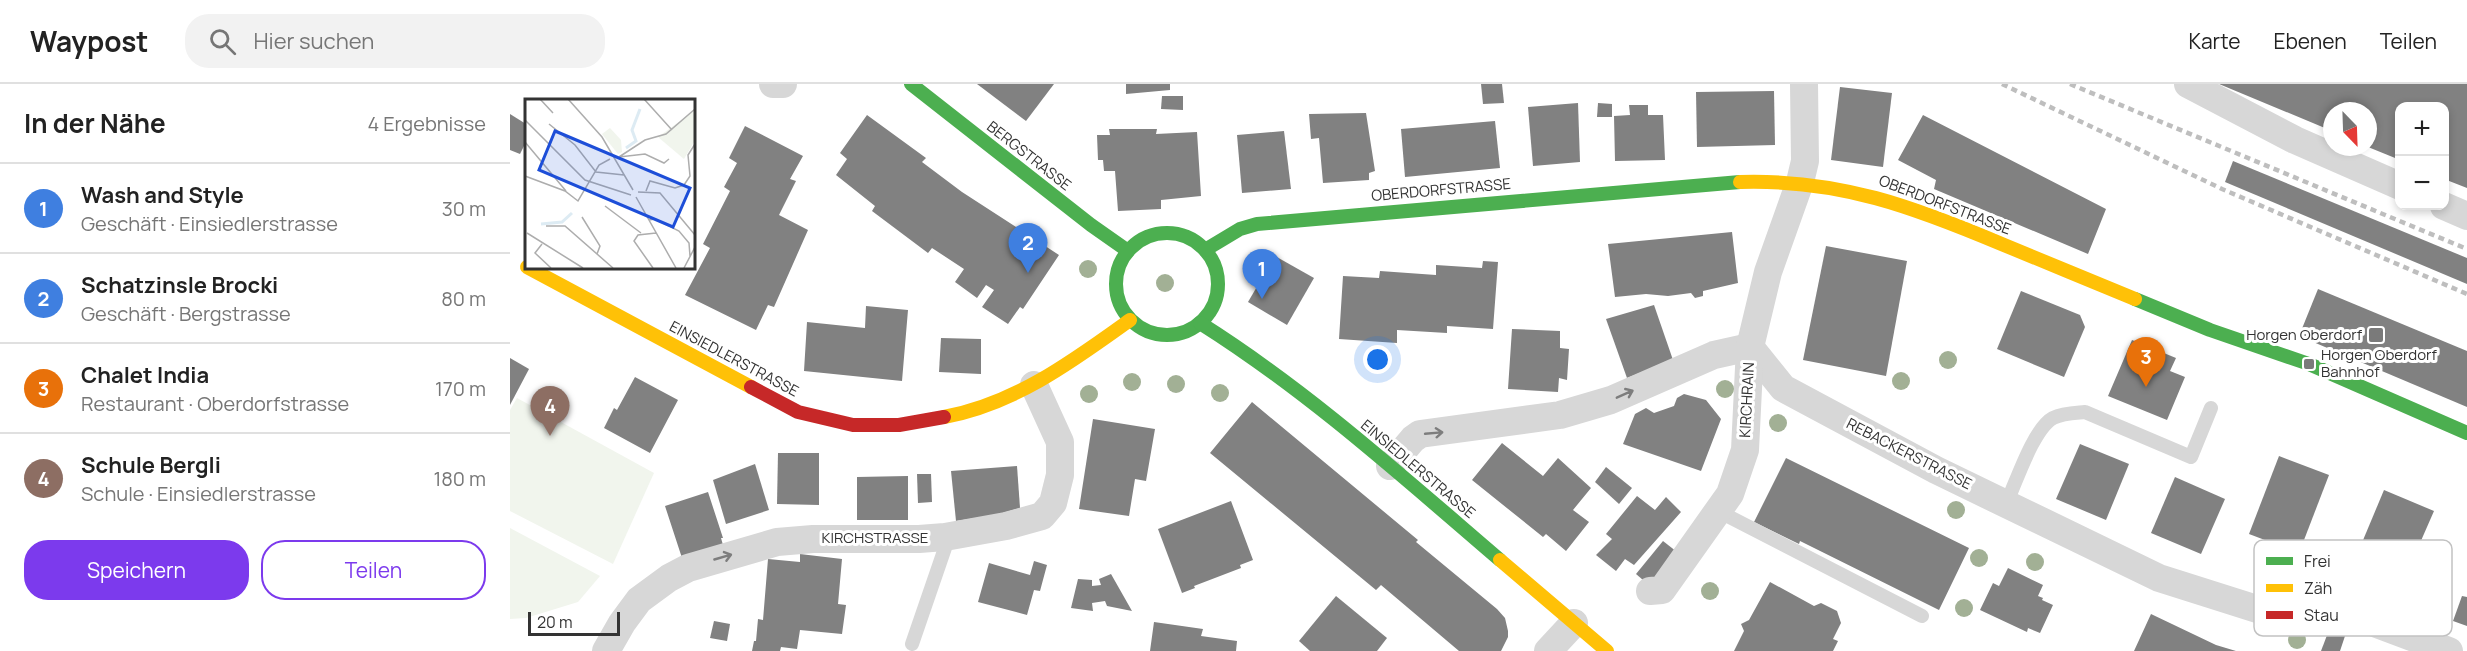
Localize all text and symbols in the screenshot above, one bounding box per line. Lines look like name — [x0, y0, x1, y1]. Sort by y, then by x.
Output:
search box — [185, 14, 605, 68]
text: Waypost — [30, 22, 149, 60]
icon: search — [206, 25, 239, 58]
text: Hier suchen — [254, 26, 374, 56]
text: Karte — [2188, 27, 2240, 55]
text: Ebenen — [2273, 27, 2347, 55]
text: Teilen — [2380, 27, 2437, 55]
inset map — [525, 99, 694, 268]
north arrow — [2323, 102, 2377, 156]
map controls — [2395, 102, 2449, 210]
button: + — [2395, 102, 2449, 156]
text: In der Nähe — [24, 105, 166, 141]
text: 4 Ergebnisse — [367, 110, 486, 137]
street label: BERGSTRASSE — [983, 116, 1076, 195]
button: − — [2395, 156, 2449, 210]
street label: OBERDORFSTRASSE — [1876, 170, 2014, 239]
street label: OBERDORFSTRASSE — [1370, 173, 1512, 206]
text: Wash and Style — [81, 180, 244, 210]
text: 1 — [39, 195, 48, 222]
text: 30 m — [442, 195, 486, 222]
text: Geschäft · Einsiedlerstrasse — [81, 210, 338, 237]
pin: 2 — [1008, 224, 1048, 273]
pin: 1 — [1242, 250, 1281, 299]
text: Schatzinsle Brocki — [81, 270, 278, 300]
text: 2 — [38, 285, 49, 312]
text: 80 m — [441, 285, 486, 312]
text: Geschäft · Bergstrasse — [81, 300, 291, 327]
street label: EINSIEDLERSTRASSE — [666, 316, 803, 402]
place label: Horgen Oberdorf — [2246, 324, 2363, 345]
marker: Horgen Oberdorf — [2367, 326, 2385, 344]
pin: 3 — [2126, 338, 2166, 387]
place label: Horgen Oberdorf Bahnhof — [2321, 344, 2438, 382]
your location — [1363, 345, 1392, 374]
marker: Horgen Oberdorf Bahnhof — [2302, 357, 2316, 371]
text: Chalet India — [81, 360, 209, 390]
street label: KIRCHRAIN — [1734, 362, 1759, 438]
text: 3 — [38, 375, 49, 402]
text: 170 m — [435, 375, 486, 402]
pin: 4 — [530, 386, 570, 436]
one-way arrow — [1615, 388, 1633, 400]
text: Restaurant · Oberdorfstrasse — [81, 390, 349, 417]
street label: REBACKERSTRASSE — [1843, 413, 1976, 494]
street label: EINSIEDLERSTRASSE — [1357, 414, 1480, 523]
one-way arrow — [1424, 427, 1443, 438]
text: Schule Bergli — [81, 450, 221, 480]
text: 4 — [37, 465, 50, 492]
text: 180 m — [433, 465, 486, 492]
text: Schule · Einsiedlerstrasse — [81, 480, 316, 507]
street label: KIRCHSTRASSE — [822, 527, 928, 548]
button: Speichern — [24, 540, 249, 600]
button: Teilen — [261, 540, 486, 600]
legend — [2254, 540, 2452, 636]
text: Frei — [2304, 550, 2331, 572]
one-way arrow — [713, 551, 732, 562]
text: Zäh — [2304, 577, 2332, 599]
text: Stau — [2304, 604, 2339, 626]
scale bar — [528, 609, 620, 636]
text: 20 m — [537, 611, 573, 633]

